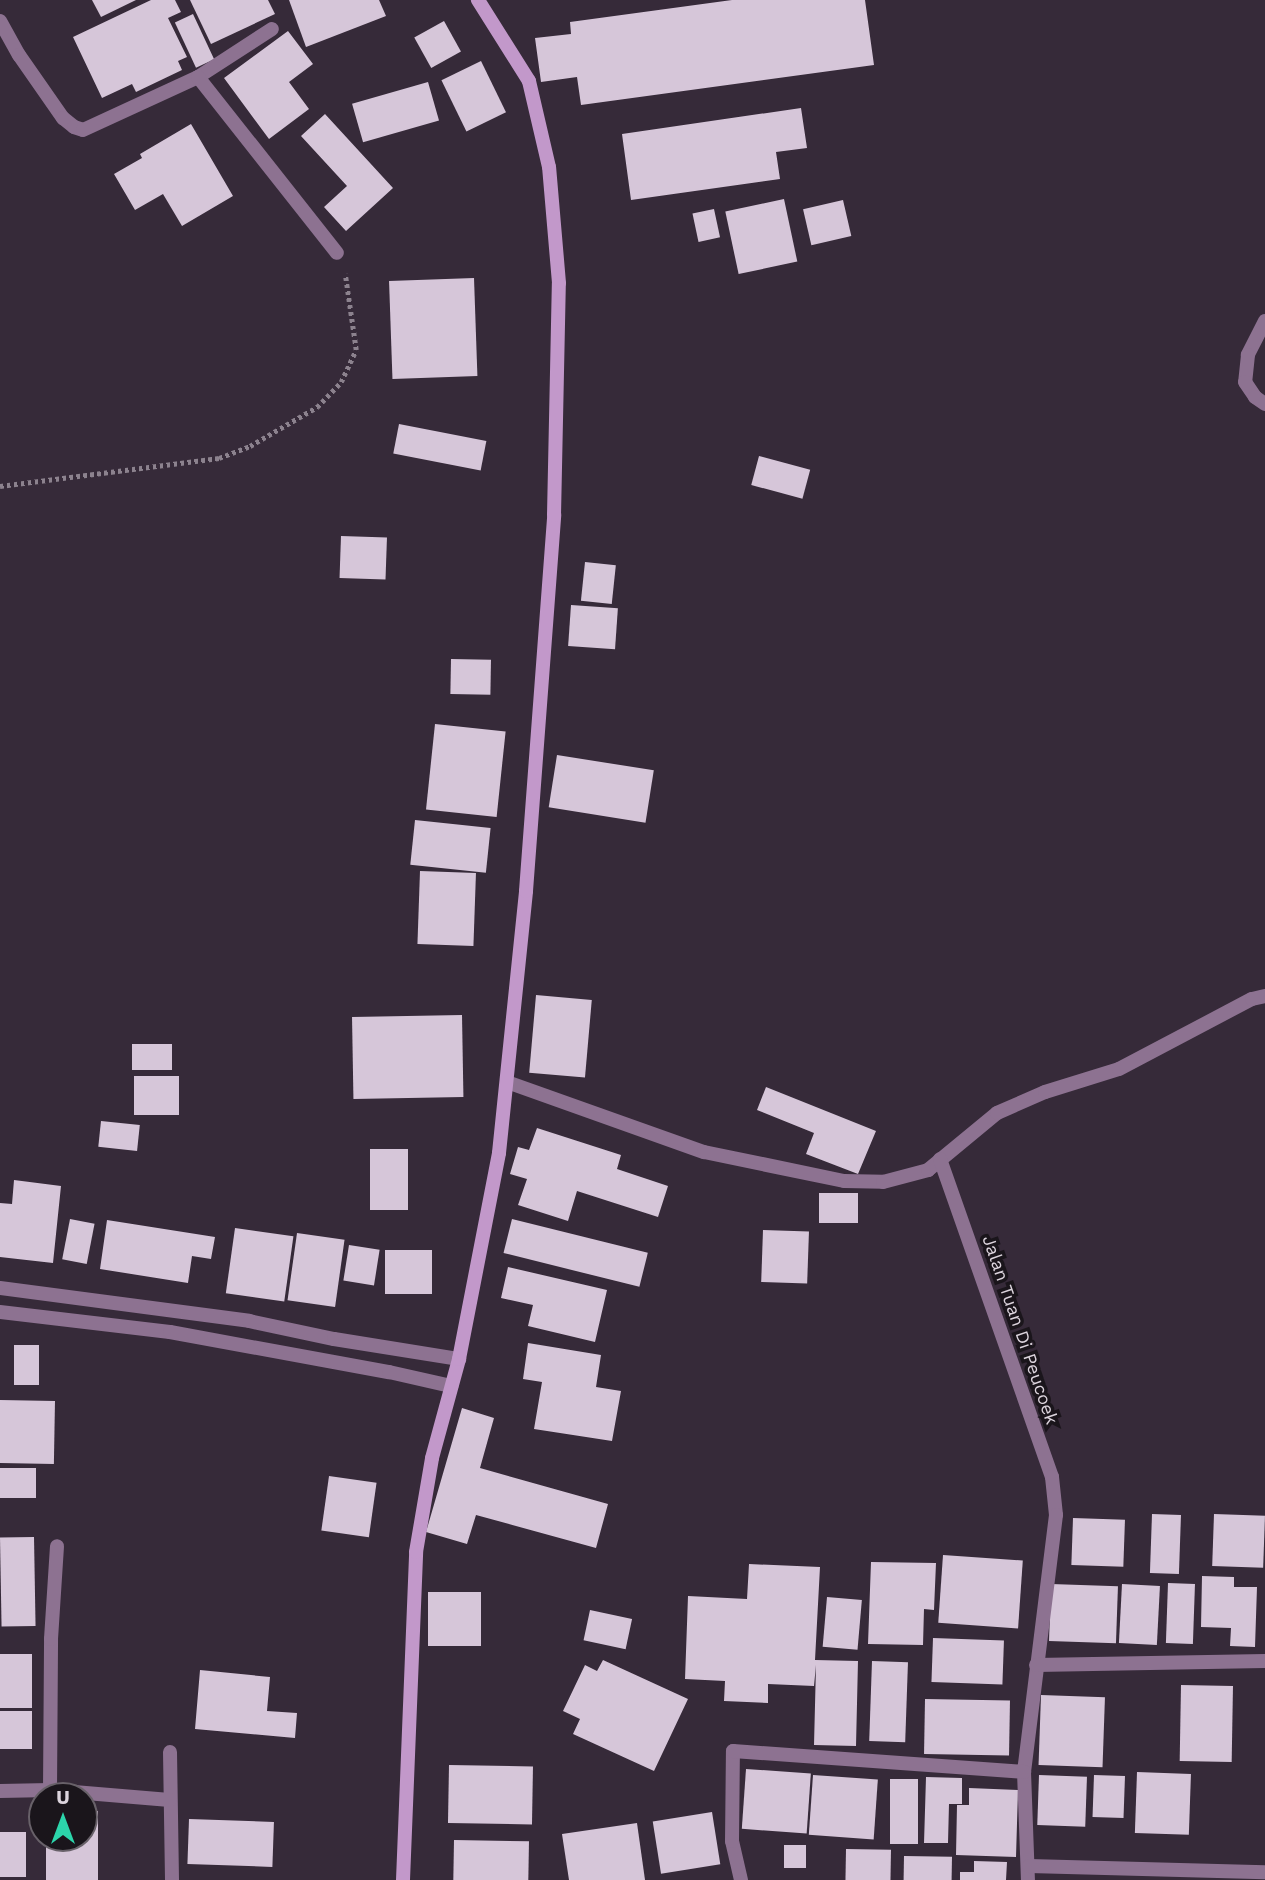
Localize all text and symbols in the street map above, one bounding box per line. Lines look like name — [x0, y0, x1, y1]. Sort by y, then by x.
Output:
street label: Jalan Tuan Di Peucoek — [977, 1232, 1063, 1428]
north arrow — [28, 1782, 98, 1852]
text: U — [56, 1786, 70, 1809]

